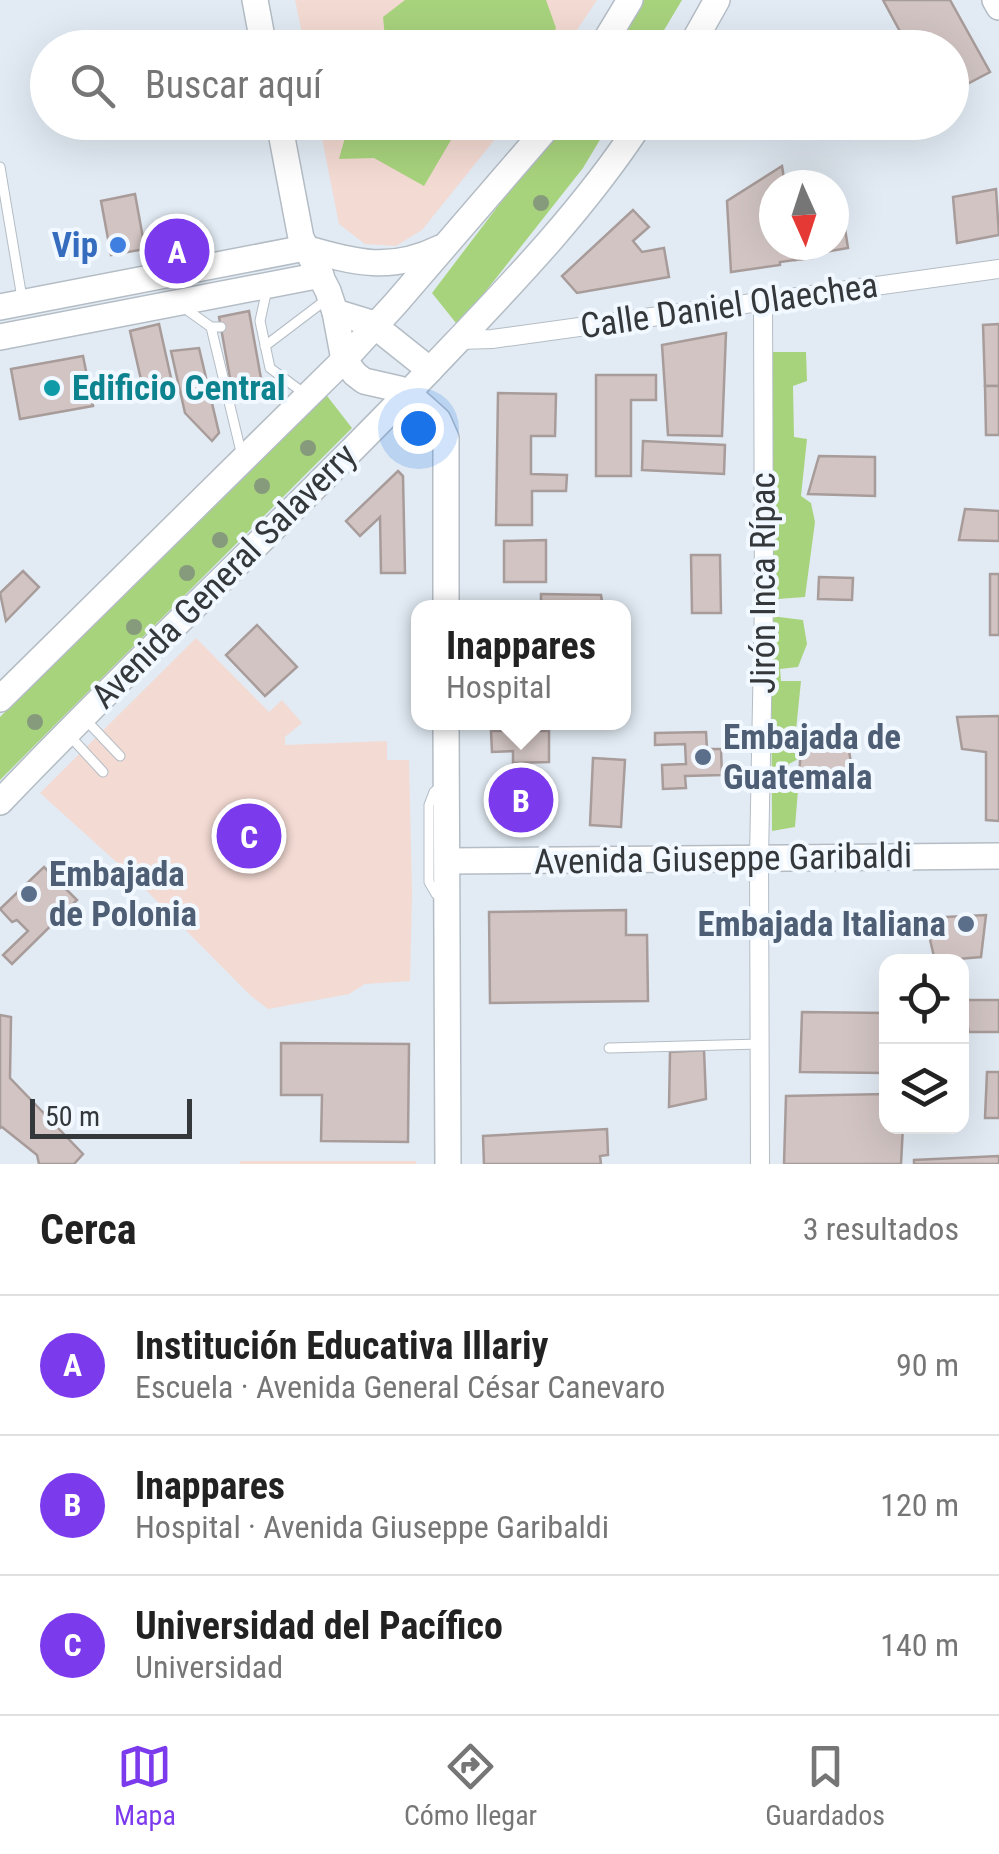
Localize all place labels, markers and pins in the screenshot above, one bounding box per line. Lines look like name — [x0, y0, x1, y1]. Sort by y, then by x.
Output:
pin: A — [144, 214, 210, 288]
place label: Vip — [52, 225, 98, 266]
marker: Vip — [107, 234, 129, 256]
place label: Edificio Central — [72, 368, 286, 409]
marker: Edificio Central — [41, 377, 63, 399]
place label: Embajada de Guatemala — [723, 717, 901, 798]
marker: Embajada de Guatemala — [692, 746, 714, 768]
pin: B — [488, 762, 554, 838]
pin: C — [216, 798, 282, 874]
place label: Embajada de Polonia — [49, 854, 197, 935]
marker: Embajada de Polonia — [18, 883, 40, 905]
place label: Embajada Italiana — [698, 904, 946, 945]
marker: Embajada Italiana — [955, 913, 977, 935]

